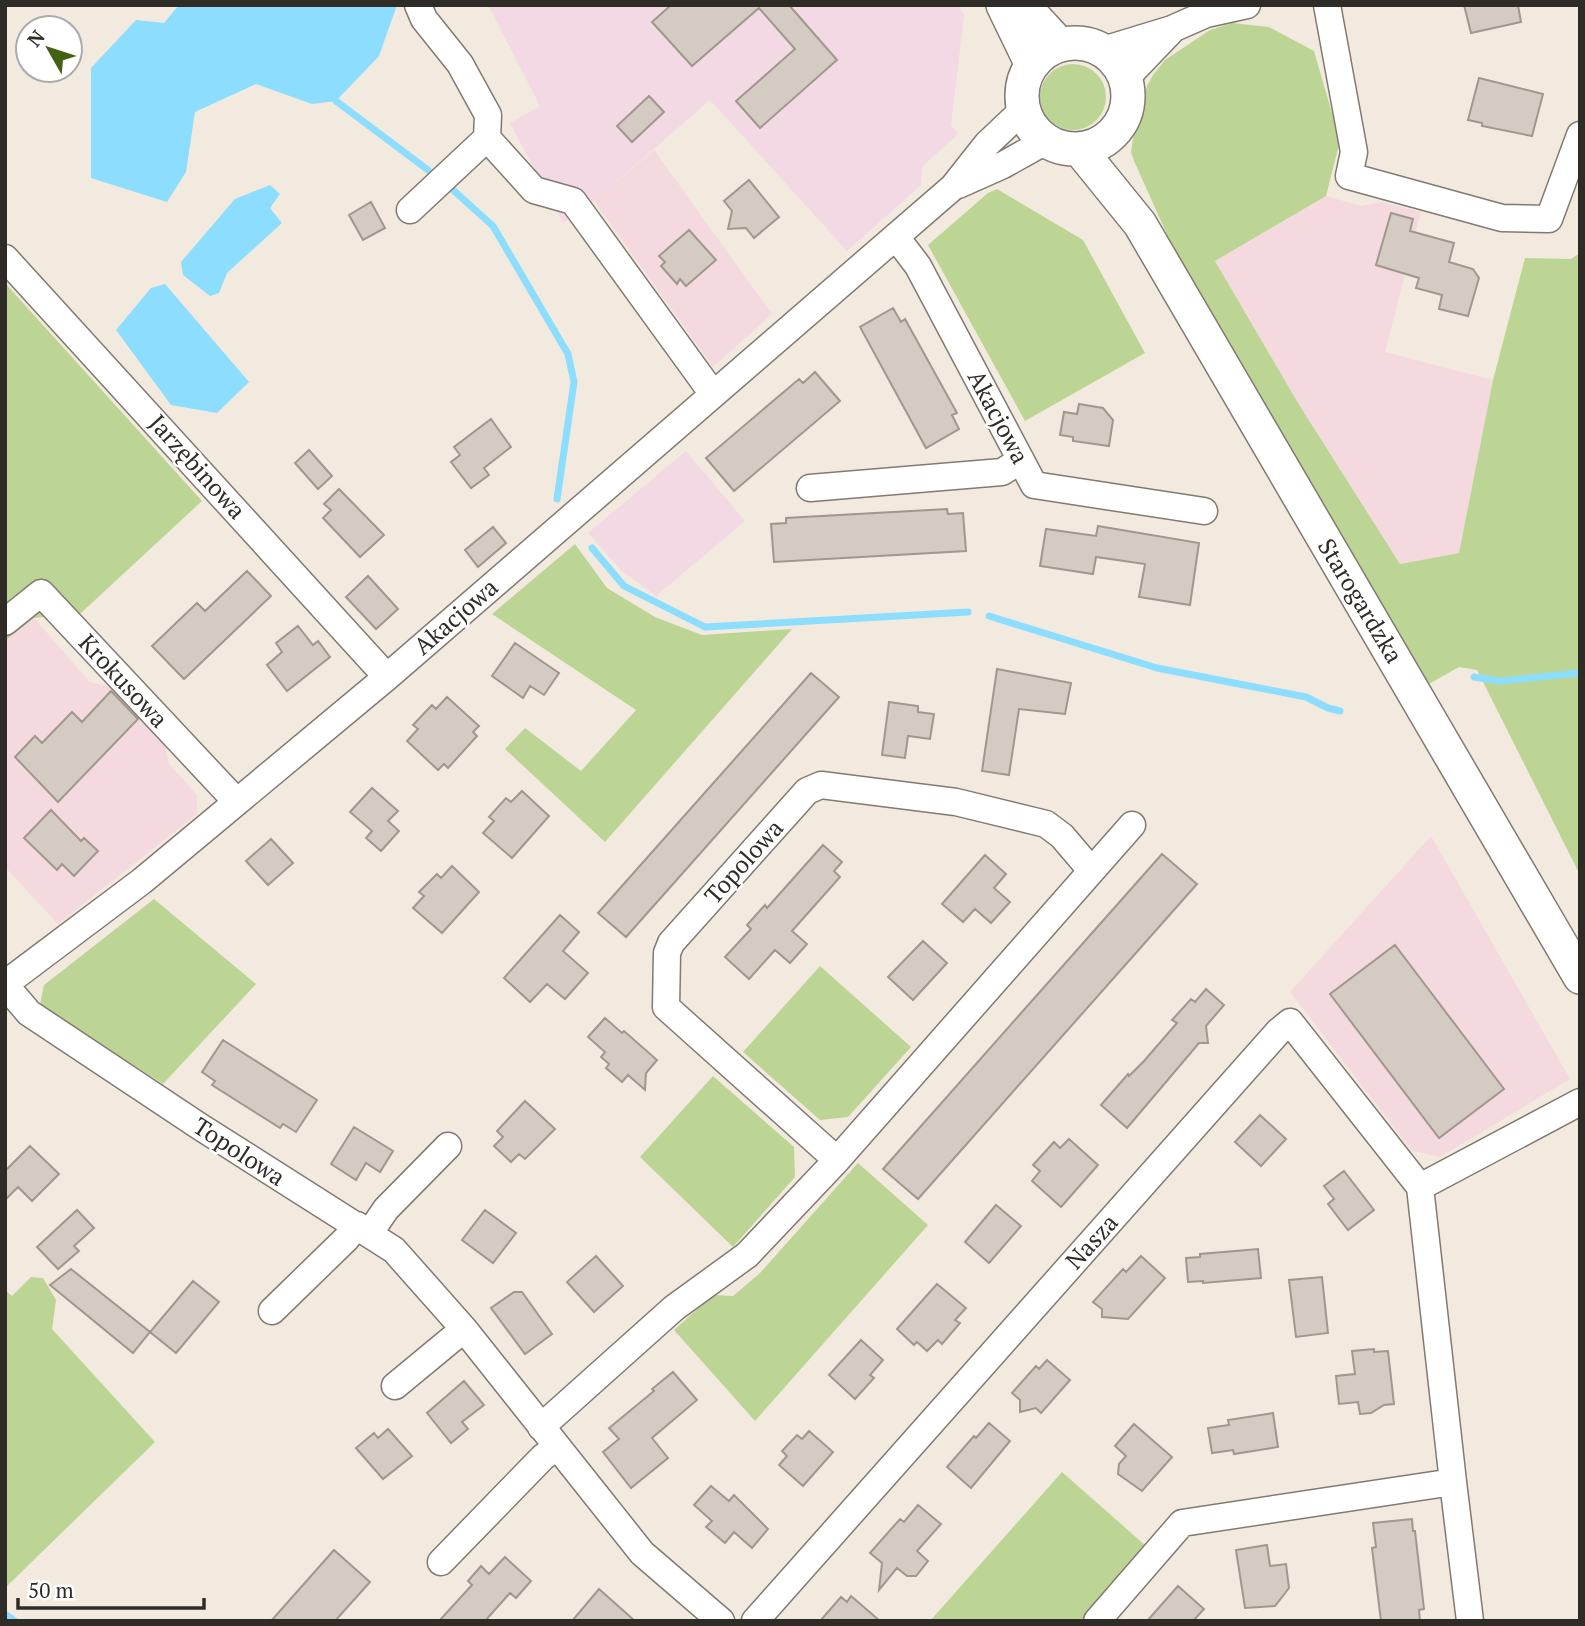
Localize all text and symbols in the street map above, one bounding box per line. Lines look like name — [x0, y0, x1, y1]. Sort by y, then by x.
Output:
north arrow — [14, 14, 84, 84]
text: N — [21, 24, 50, 51]
street label: Akacjowa — [961, 364, 1037, 469]
street label: Jarzębinowa — [142, 407, 253, 525]
street label: Starogardzka — [1311, 532, 1411, 669]
street label: Akacjowa — [407, 571, 504, 662]
street label: Krokusowa — [72, 627, 175, 734]
street label: Topolowa — [697, 812, 790, 910]
street label: Topolowa — [188, 1110, 292, 1193]
street label: Nasza — [1058, 1207, 1125, 1276]
scale bar — [18, 1566, 203, 1610]
text: 50 m — [28, 1576, 74, 1604]

